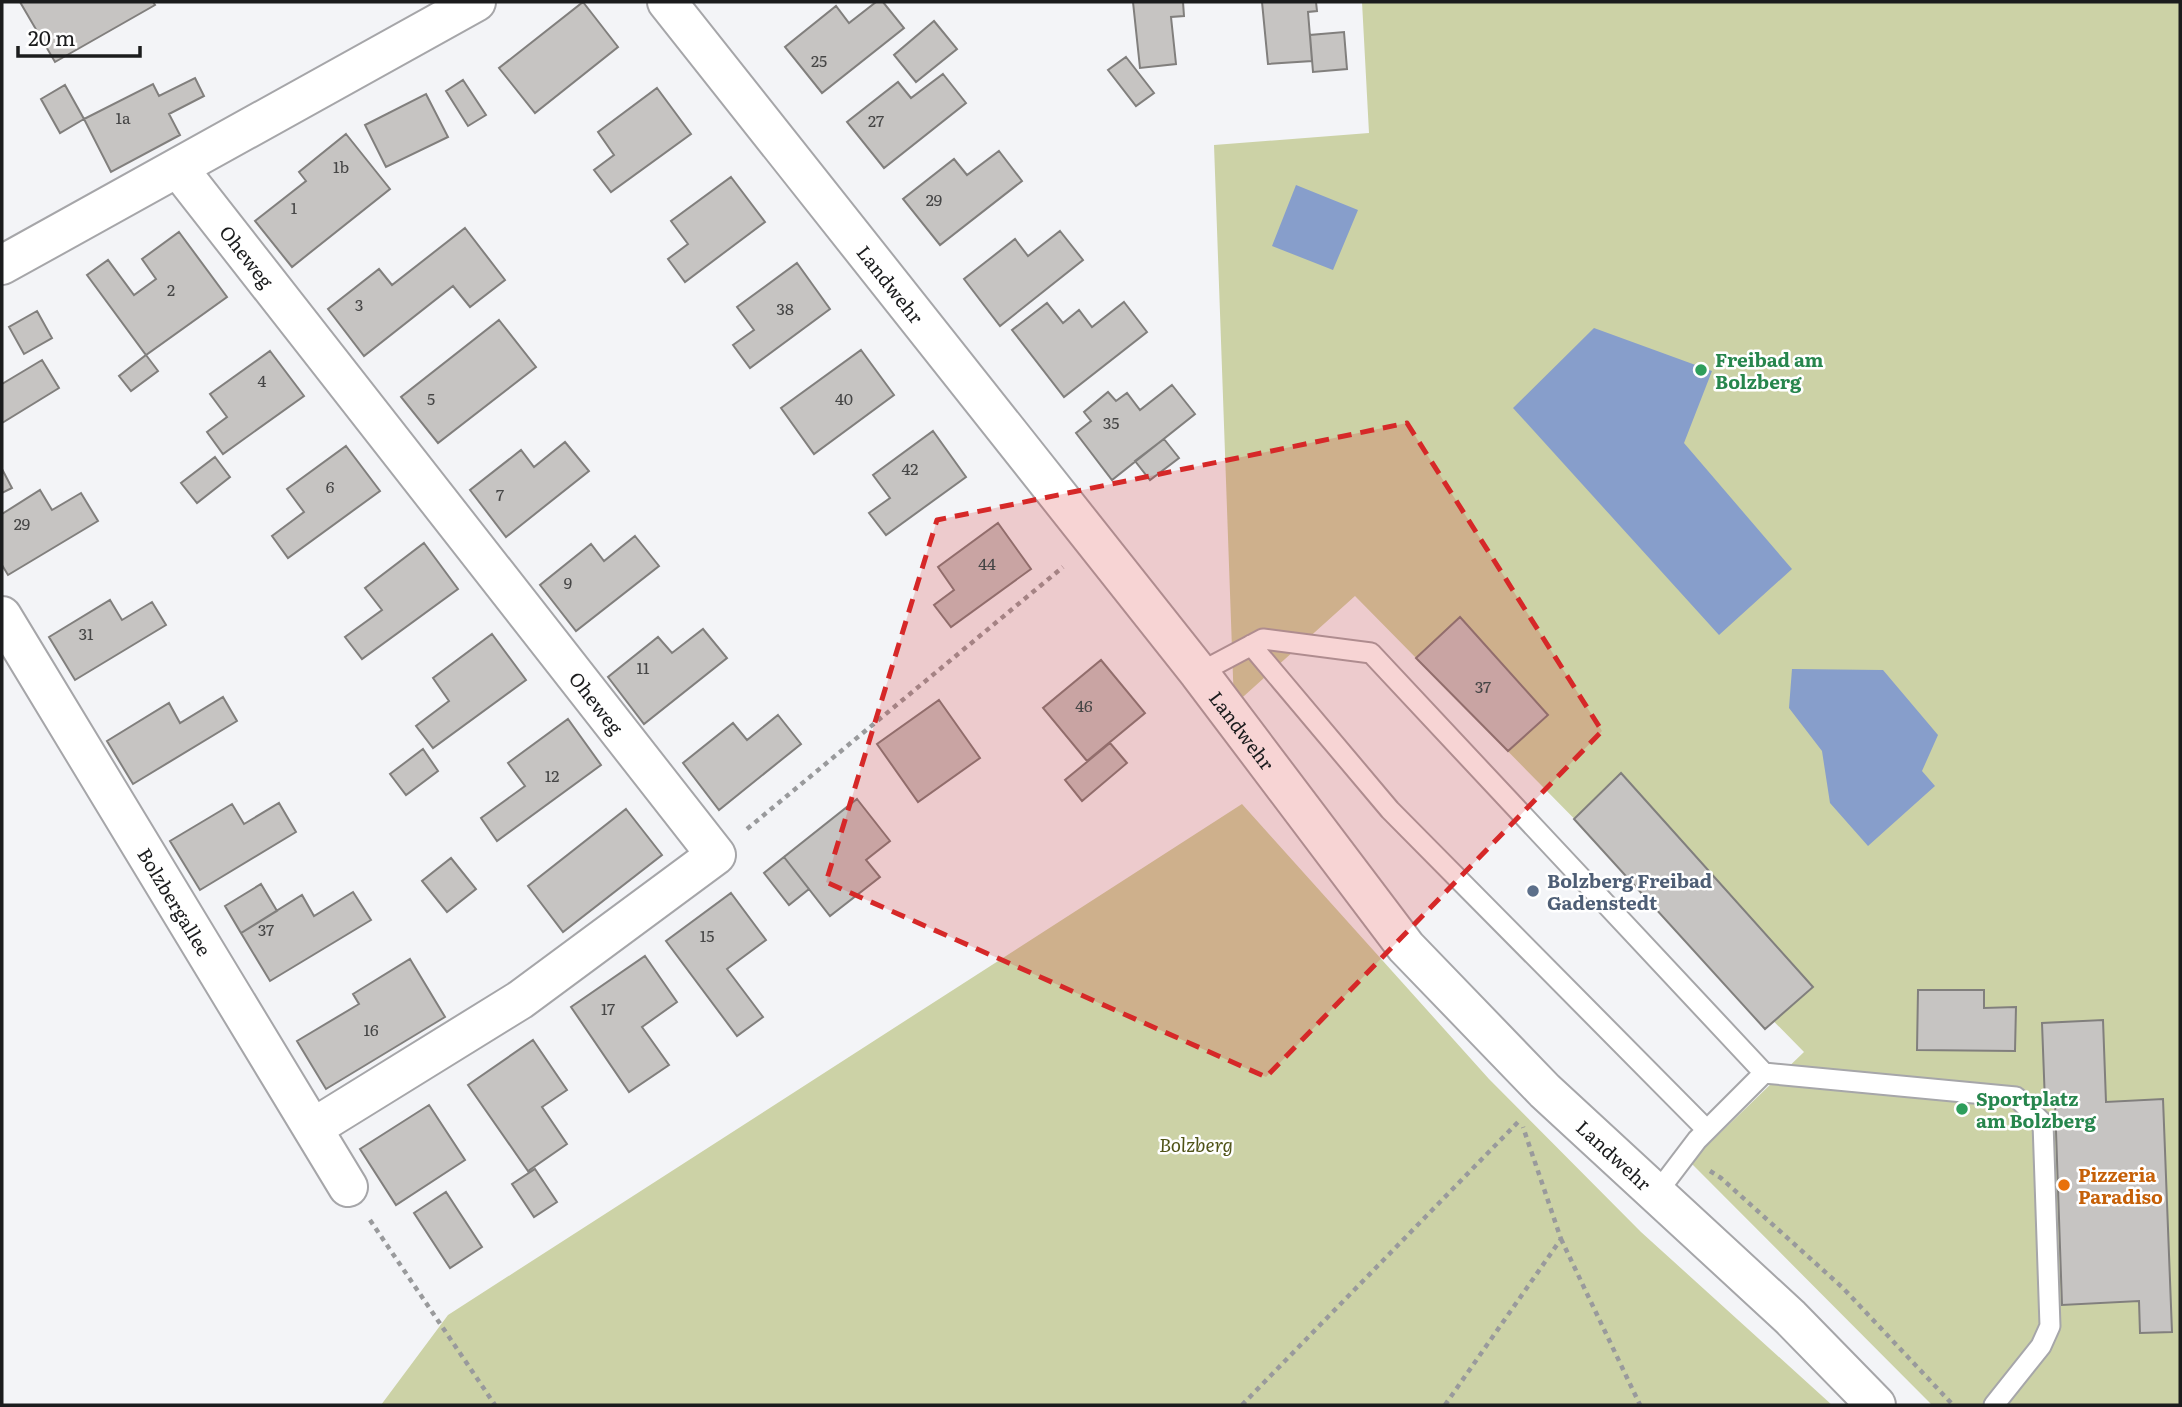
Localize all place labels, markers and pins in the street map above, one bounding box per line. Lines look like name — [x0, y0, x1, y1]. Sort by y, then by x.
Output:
place label: Freibad am Bolzberg — [1715, 345, 1824, 395]
marker: Freibad am Bolzberg — [1693, 362, 1709, 378]
place label: Bolzberg Freibad Gadenstedt — [1547, 866, 1713, 916]
marker: Bolzberg Freibad Gadenstedt — [1525, 883, 1541, 899]
place label: Sportplatz am Bolzberg — [1976, 1084, 2096, 1134]
marker: Sportplatz am Bolzberg — [1954, 1101, 1970, 1117]
place label: Pizzeria Paradiso — [2078, 1160, 2163, 1210]
marker: Pizzeria Paradiso — [2056, 1177, 2072, 1193]

